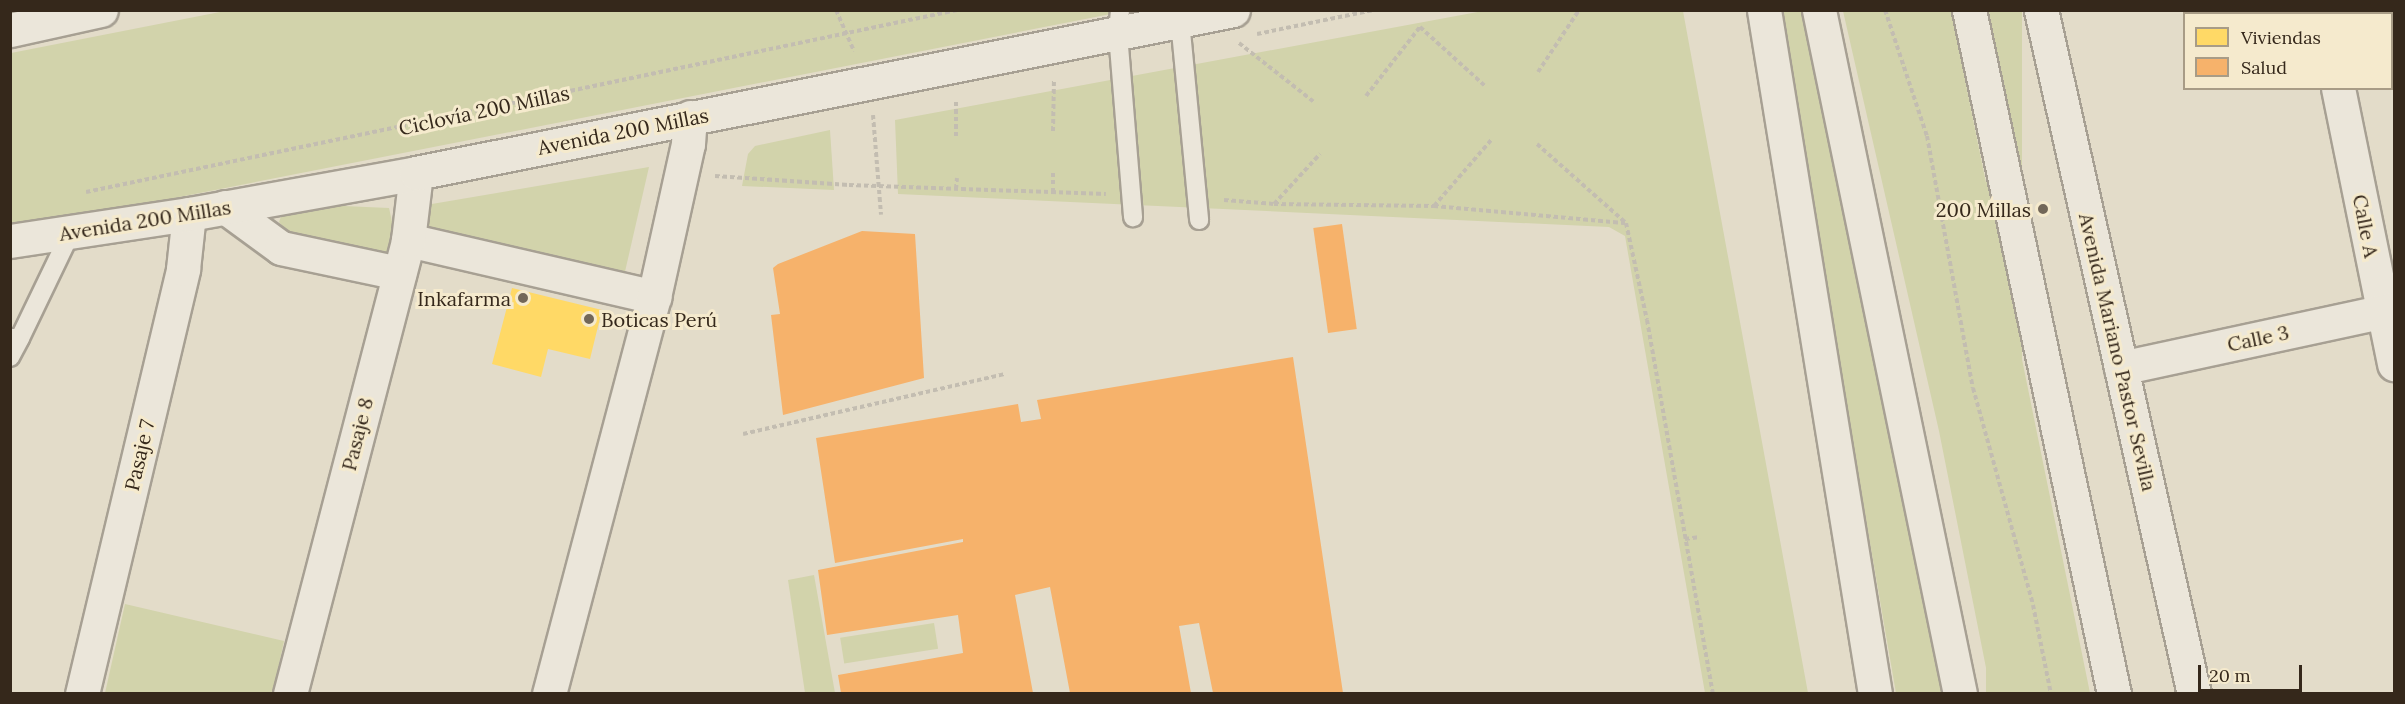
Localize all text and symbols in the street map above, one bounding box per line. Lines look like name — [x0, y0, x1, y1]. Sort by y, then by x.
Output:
legend — [2183, 12, 2393, 90]
text: Viviendas — [2241, 26, 2321, 49]
text: Salud — [2241, 56, 2287, 79]
street label: Ciclovía 200 Millas — [396, 80, 572, 140]
street label: Avenida 200 Millas — [536, 103, 710, 159]
street label: Calle A — [2348, 192, 2384, 260]
street label: Avenida 200 Millas — [57, 195, 233, 245]
place label: 200 Millas — [1936, 197, 2031, 221]
marker: 200 Millas — [2036, 202, 2050, 216]
street label: Avenida Mariano Pastor Sevilla — [2074, 211, 2162, 493]
place label: Inkafarma — [417, 286, 511, 310]
marker: Inkafarma — [516, 291, 530, 305]
place label: Boticas Perú — [601, 307, 717, 331]
marker: Boticas Perú — [582, 312, 596, 326]
street label: Calle 3 — [2225, 320, 2291, 356]
street label: Pasaje 8 — [336, 395, 378, 473]
street label: Pasaje 7 — [119, 417, 159, 493]
scale bar — [2201, 653, 2304, 691]
text: 20 m — [2209, 664, 2251, 687]

